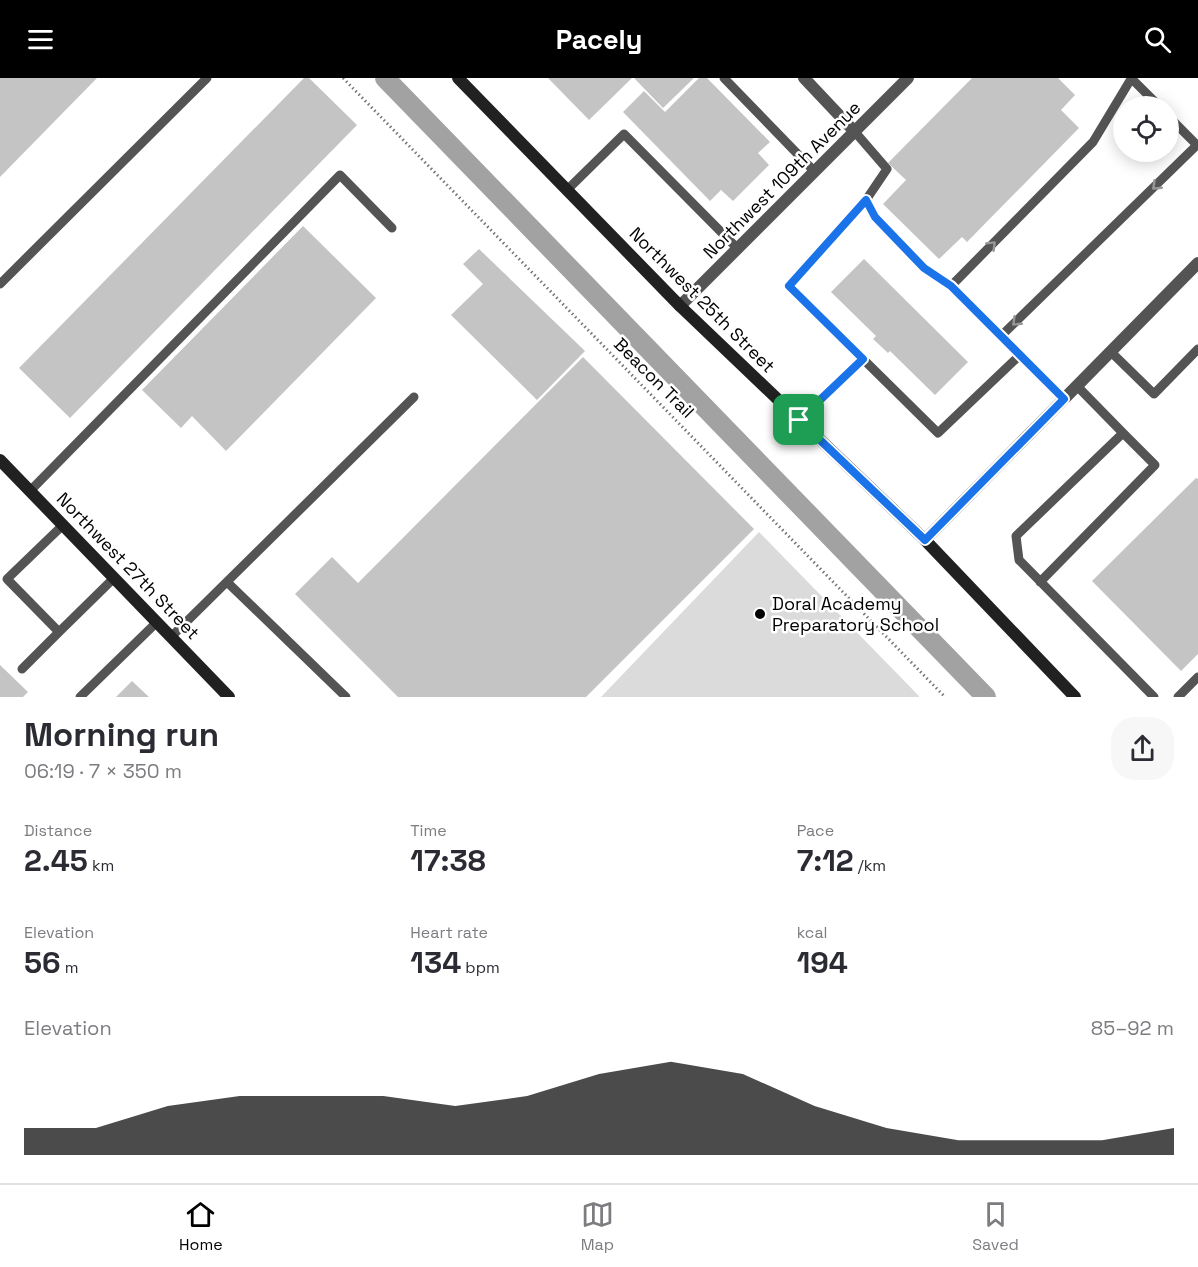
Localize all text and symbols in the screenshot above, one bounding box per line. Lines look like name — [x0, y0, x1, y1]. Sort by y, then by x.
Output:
text: Pacely — [556, 22, 642, 57]
icon: menu — [24, 23, 57, 56]
icon: search — [1141, 23, 1174, 56]
street label: Northwest 109th Avenue — [698, 96, 865, 263]
map controls — [1113, 96, 1179, 162]
button: locate — [1113, 96, 1179, 162]
one-way arrow — [1152, 179, 1162, 190]
street label: Northwest 25th Street — [625, 222, 780, 377]
one-way arrow — [984, 241, 995, 252]
one-way arrow — [1012, 315, 1022, 326]
street label: Beacon Trail — [609, 333, 699, 423]
pin — [773, 394, 824, 445]
icon: arrive — [782, 403, 815, 436]
street label: Northwest 27th Street — [52, 487, 205, 644]
place label: Doral Academy Preparatory School — [772, 592, 939, 636]
marker: Doral Academy Preparatory School — [753, 607, 767, 621]
text: Morning run — [24, 714, 219, 756]
button: share — [1111, 717, 1174, 780]
text: 06:19 · 7 × 350 m — [24, 758, 182, 784]
text: Distance — [24, 820, 92, 841]
text: Time — [410, 820, 447, 841]
text: Pace — [797, 820, 834, 841]
text: 2.45 — [24, 841, 88, 880]
text: 17:38 — [410, 841, 486, 880]
text: 7:12 — [797, 841, 854, 880]
text: km — [88, 855, 114, 876]
text: /km — [854, 855, 886, 876]
text: Elevation — [24, 922, 94, 943]
text: Heart rate — [410, 922, 488, 943]
text: kcal — [797, 922, 828, 943]
text: 56 — [24, 943, 61, 982]
text: 134 — [410, 943, 461, 982]
text: 194 — [797, 943, 848, 982]
text: m — [61, 957, 78, 978]
text: bpm — [461, 957, 500, 978]
text: Elevation — [24, 1015, 112, 1041]
text: 85–92 m — [1091, 1015, 1174, 1041]
tab: Home — [179, 1198, 223, 1255]
tab: Map — [581, 1198, 614, 1255]
tab: Saved — [972, 1198, 1019, 1255]

